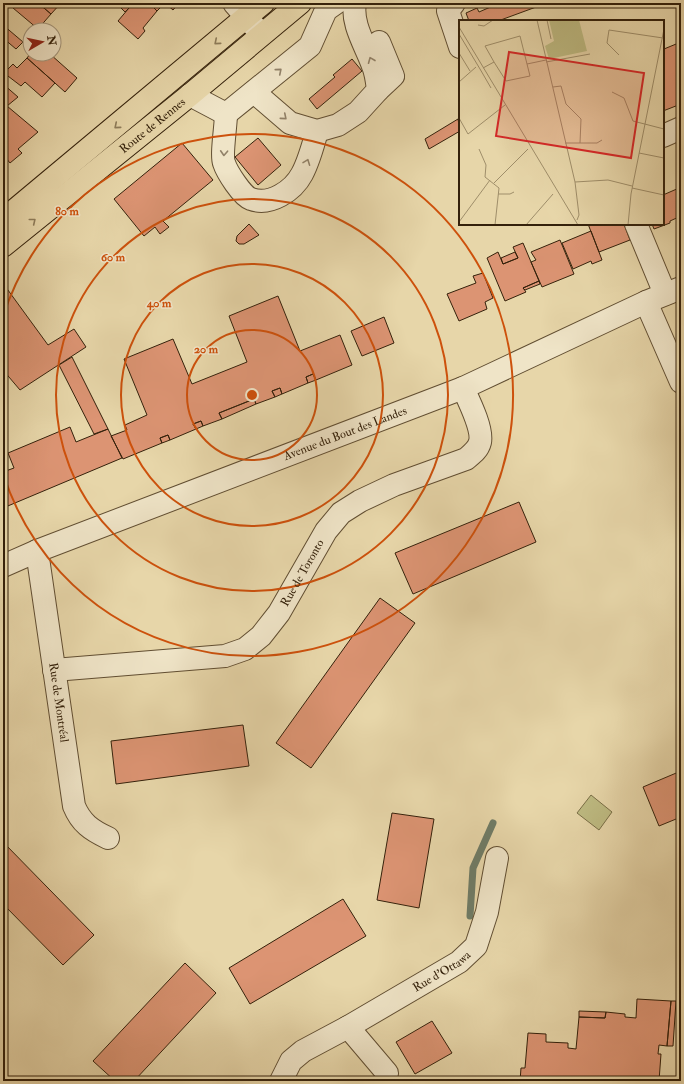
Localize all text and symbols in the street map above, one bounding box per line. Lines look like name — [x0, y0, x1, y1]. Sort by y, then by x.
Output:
inset map — [459, 20, 664, 225]
north arrow — [22, 22, 62, 62]
text: N — [44, 34, 59, 48]
one-way arrow — [214, 38, 222, 45]
one-way arrow — [367, 56, 375, 63]
one-way arrow — [274, 69, 281, 76]
street label: Route de Rennes — [117, 95, 189, 157]
one-way arrow — [279, 113, 286, 120]
one-way arrow — [114, 121, 122, 128]
one-way arrow — [220, 150, 229, 156]
one-way arrow — [302, 159, 310, 167]
text: 80 m — [55, 204, 79, 219]
one-way arrow — [29, 219, 36, 226]
text: 60 m — [101, 250, 126, 265]
text: 40 m — [146, 296, 172, 311]
text: 20 m — [194, 342, 219, 357]
centre of rings — [245, 388, 259, 402]
street label: Avenue du Bout des Landes — [281, 403, 409, 464]
street label: Rue de Toronto — [277, 537, 328, 609]
street label: Rue de Montréal — [45, 662, 72, 743]
street label: Rue d'Ottawa — [410, 947, 475, 995]

